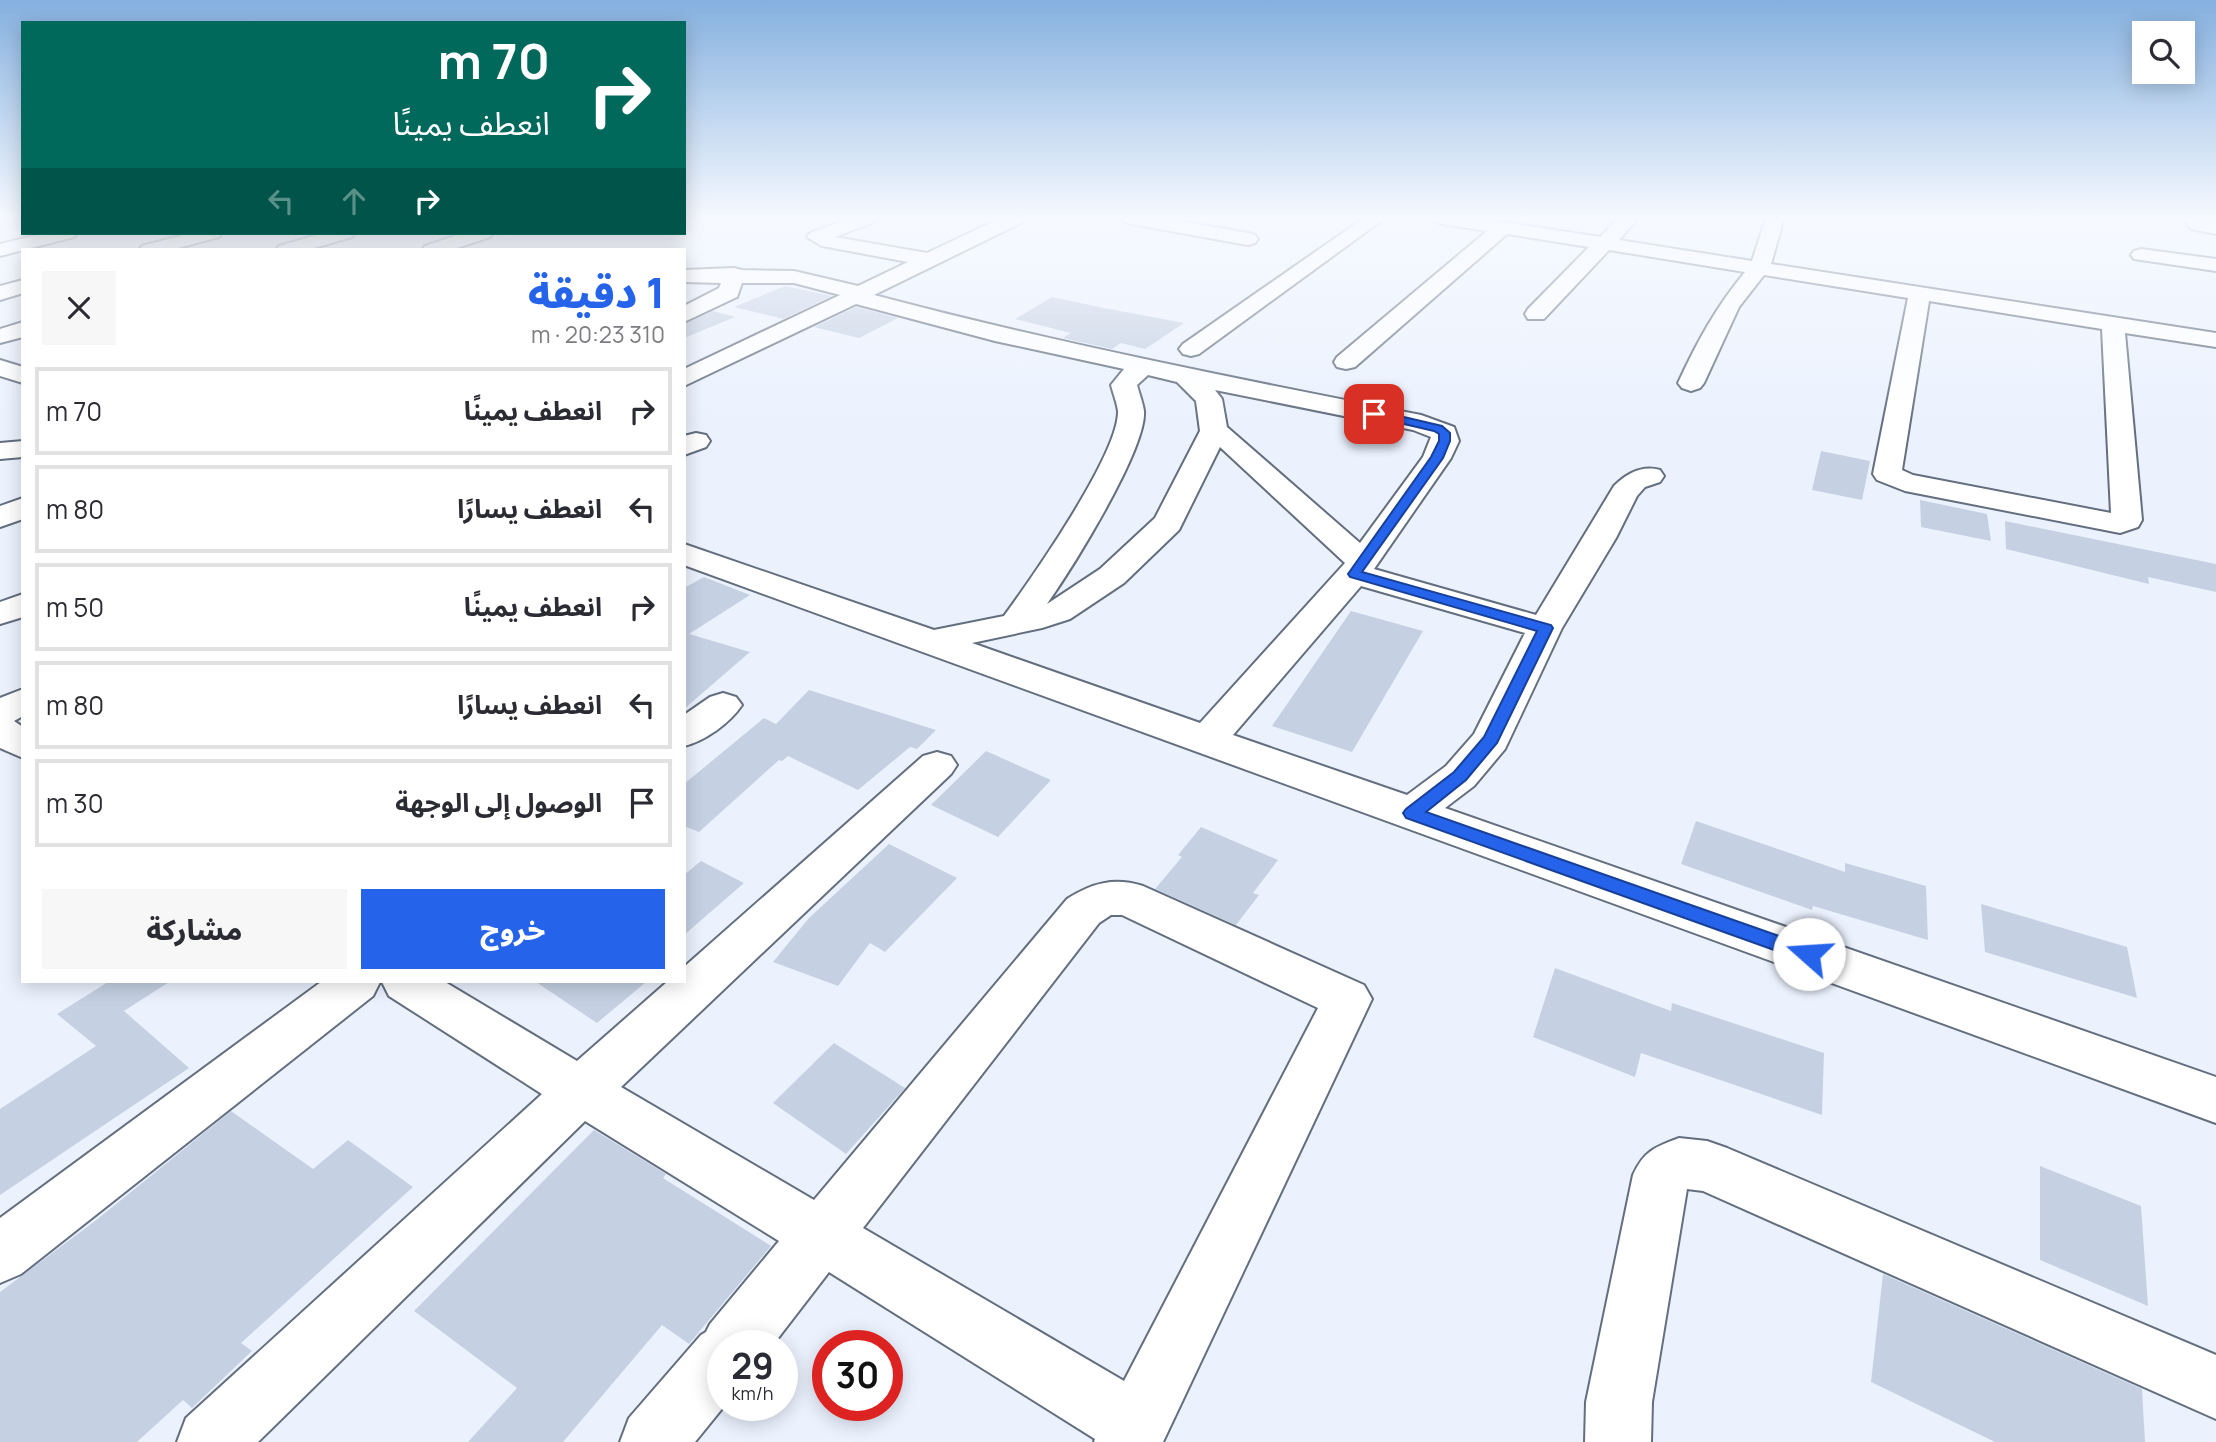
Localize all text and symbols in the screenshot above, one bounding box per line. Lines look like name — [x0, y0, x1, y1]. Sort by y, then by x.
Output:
map controls — [2132, 21, 2195, 84]
button: search — [2132, 21, 2195, 84]
text: 70 m — [438, 27, 550, 94]
icon: right — [574, 49, 665, 140]
text: انعطف يمينًا — [393, 101, 550, 145]
icon: left — [262, 182, 300, 220]
icon: ahead — [335, 182, 373, 220]
icon: right — [408, 182, 446, 220]
text: 1 دقيقة — [528, 263, 665, 321]
button: close — [42, 271, 116, 345]
text: 310 m · 20:23 — [531, 318, 665, 350]
pin — [1344, 384, 1404, 444]
text: انعطف يمينًا — [464, 392, 602, 428]
icon: right — [623, 392, 661, 430]
text: 70 m — [46, 393, 102, 429]
icon: arrive — [1355, 395, 1393, 433]
text: انعطف يسارًا — [457, 490, 602, 526]
icon: left — [623, 490, 661, 528]
text: 80 m — [46, 491, 104, 527]
text: انعطف يمينًا — [464, 588, 602, 624]
icon: right — [623, 588, 661, 626]
text: 50 m — [46, 589, 104, 625]
text: انعطف يسارًا — [457, 686, 602, 722]
icon: left — [623, 686, 661, 724]
text: 80 m — [46, 687, 104, 723]
text: الوصول إلى الوجهة — [395, 784, 602, 820]
icon: arrive — [623, 784, 661, 822]
text: 30 m — [46, 785, 104, 821]
button: مشاركة — [42, 889, 347, 969]
button: خروج — [361, 889, 665, 969]
position arrow — [1772, 917, 1846, 991]
speed limit sign: 30 — [812, 1330, 903, 1421]
text: 29 — [731, 1342, 774, 1390]
text: km/h — [732, 1381, 773, 1405]

